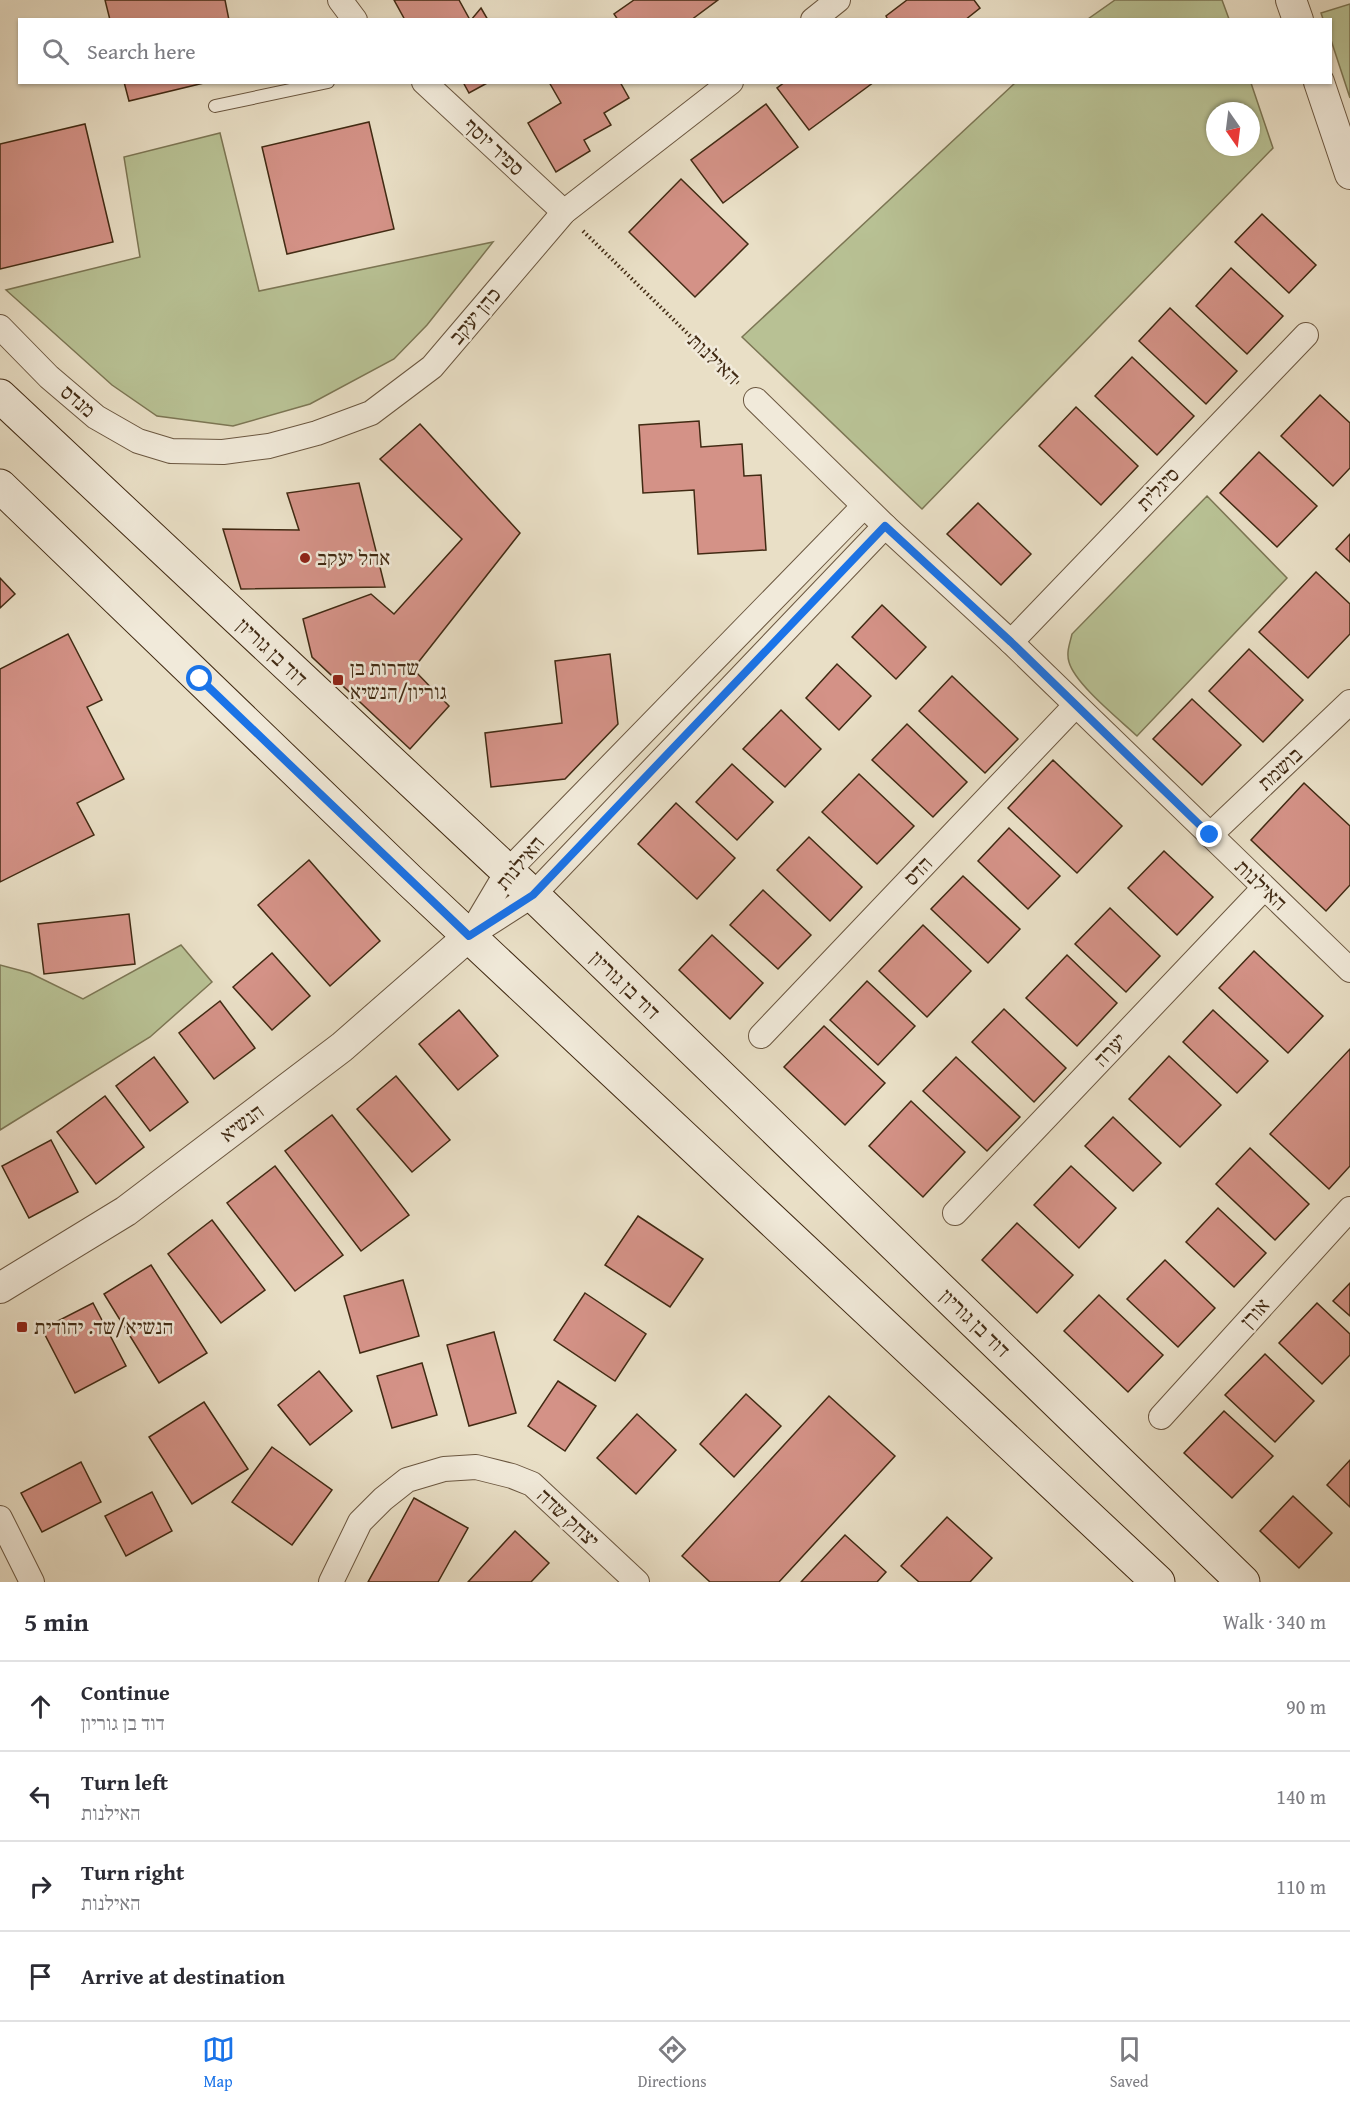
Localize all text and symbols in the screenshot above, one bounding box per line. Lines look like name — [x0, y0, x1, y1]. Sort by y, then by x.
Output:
search box — [18, 18, 1332, 84]
icon: search — [39, 35, 72, 68]
text: Search here — [87, 35, 196, 67]
north arrow — [1206, 102, 1260, 156]
street label: ספיר יוסף — [457, 110, 532, 183]
street label: כהן יעקב — [441, 280, 508, 351]
street label: האילנות — [681, 326, 748, 392]
street label: מנדס — [54, 377, 103, 425]
street label: סיגלית — [1129, 460, 1187, 518]
place label: אהל יעקב — [317, 542, 390, 573]
marker: אהל יעקב — [298, 551, 312, 565]
street label: דוד בן גוריון — [230, 610, 315, 693]
place label: שדרות בן גוריון/הנשיא — [350, 652, 447, 707]
route start — [186, 665, 212, 691]
marker: שדרות בן גוריון/הנשיא — [331, 673, 345, 687]
street label: בושמת — [1250, 740, 1309, 798]
route end — [1196, 821, 1222, 847]
street label: האילנות — [488, 829, 552, 897]
street label: הדס — [896, 849, 939, 892]
street label: האילנות — [1228, 852, 1295, 918]
street label: דוד בן גוריון — [583, 943, 668, 1026]
street label: יערה — [1086, 1025, 1134, 1074]
street label: הנשיא — [213, 1096, 270, 1149]
street label: דוד בן גוריון — [933, 1281, 1018, 1364]
street label: אורן — [1232, 1291, 1277, 1335]
place label: הנשיא/שד. יהודית — [34, 1311, 173, 1342]
marker: הנשיא/שד. יהודית — [15, 1320, 29, 1334]
street label: יצחק שדה — [530, 1480, 607, 1555]
text: 5 min — [24, 1602, 89, 1641]
text: Walk · 340 m — [1223, 1607, 1326, 1636]
text: Continue — [81, 1676, 170, 1708]
icon: ahead — [24, 1690, 57, 1723]
text: 90 m — [1286, 1692, 1326, 1721]
text: דוד בן גוריון — [81, 1708, 165, 1737]
text: Turn left — [81, 1766, 168, 1798]
icon: left — [24, 1780, 57, 1813]
text: 140 m — [1276, 1782, 1326, 1811]
text: האילנות — [81, 1798, 141, 1827]
text: Turn right — [81, 1856, 184, 1888]
icon: right — [24, 1870, 57, 1903]
text: 110 m — [1276, 1872, 1326, 1901]
text: האילנות — [81, 1888, 141, 1917]
icon: arrive — [24, 1960, 57, 1993]
text: Arrive at destination — [81, 1960, 285, 1992]
tab: Map — [202, 2033, 235, 2093]
tab: Directions — [638, 2033, 707, 2093]
tab: Saved — [1110, 2033, 1148, 2093]

